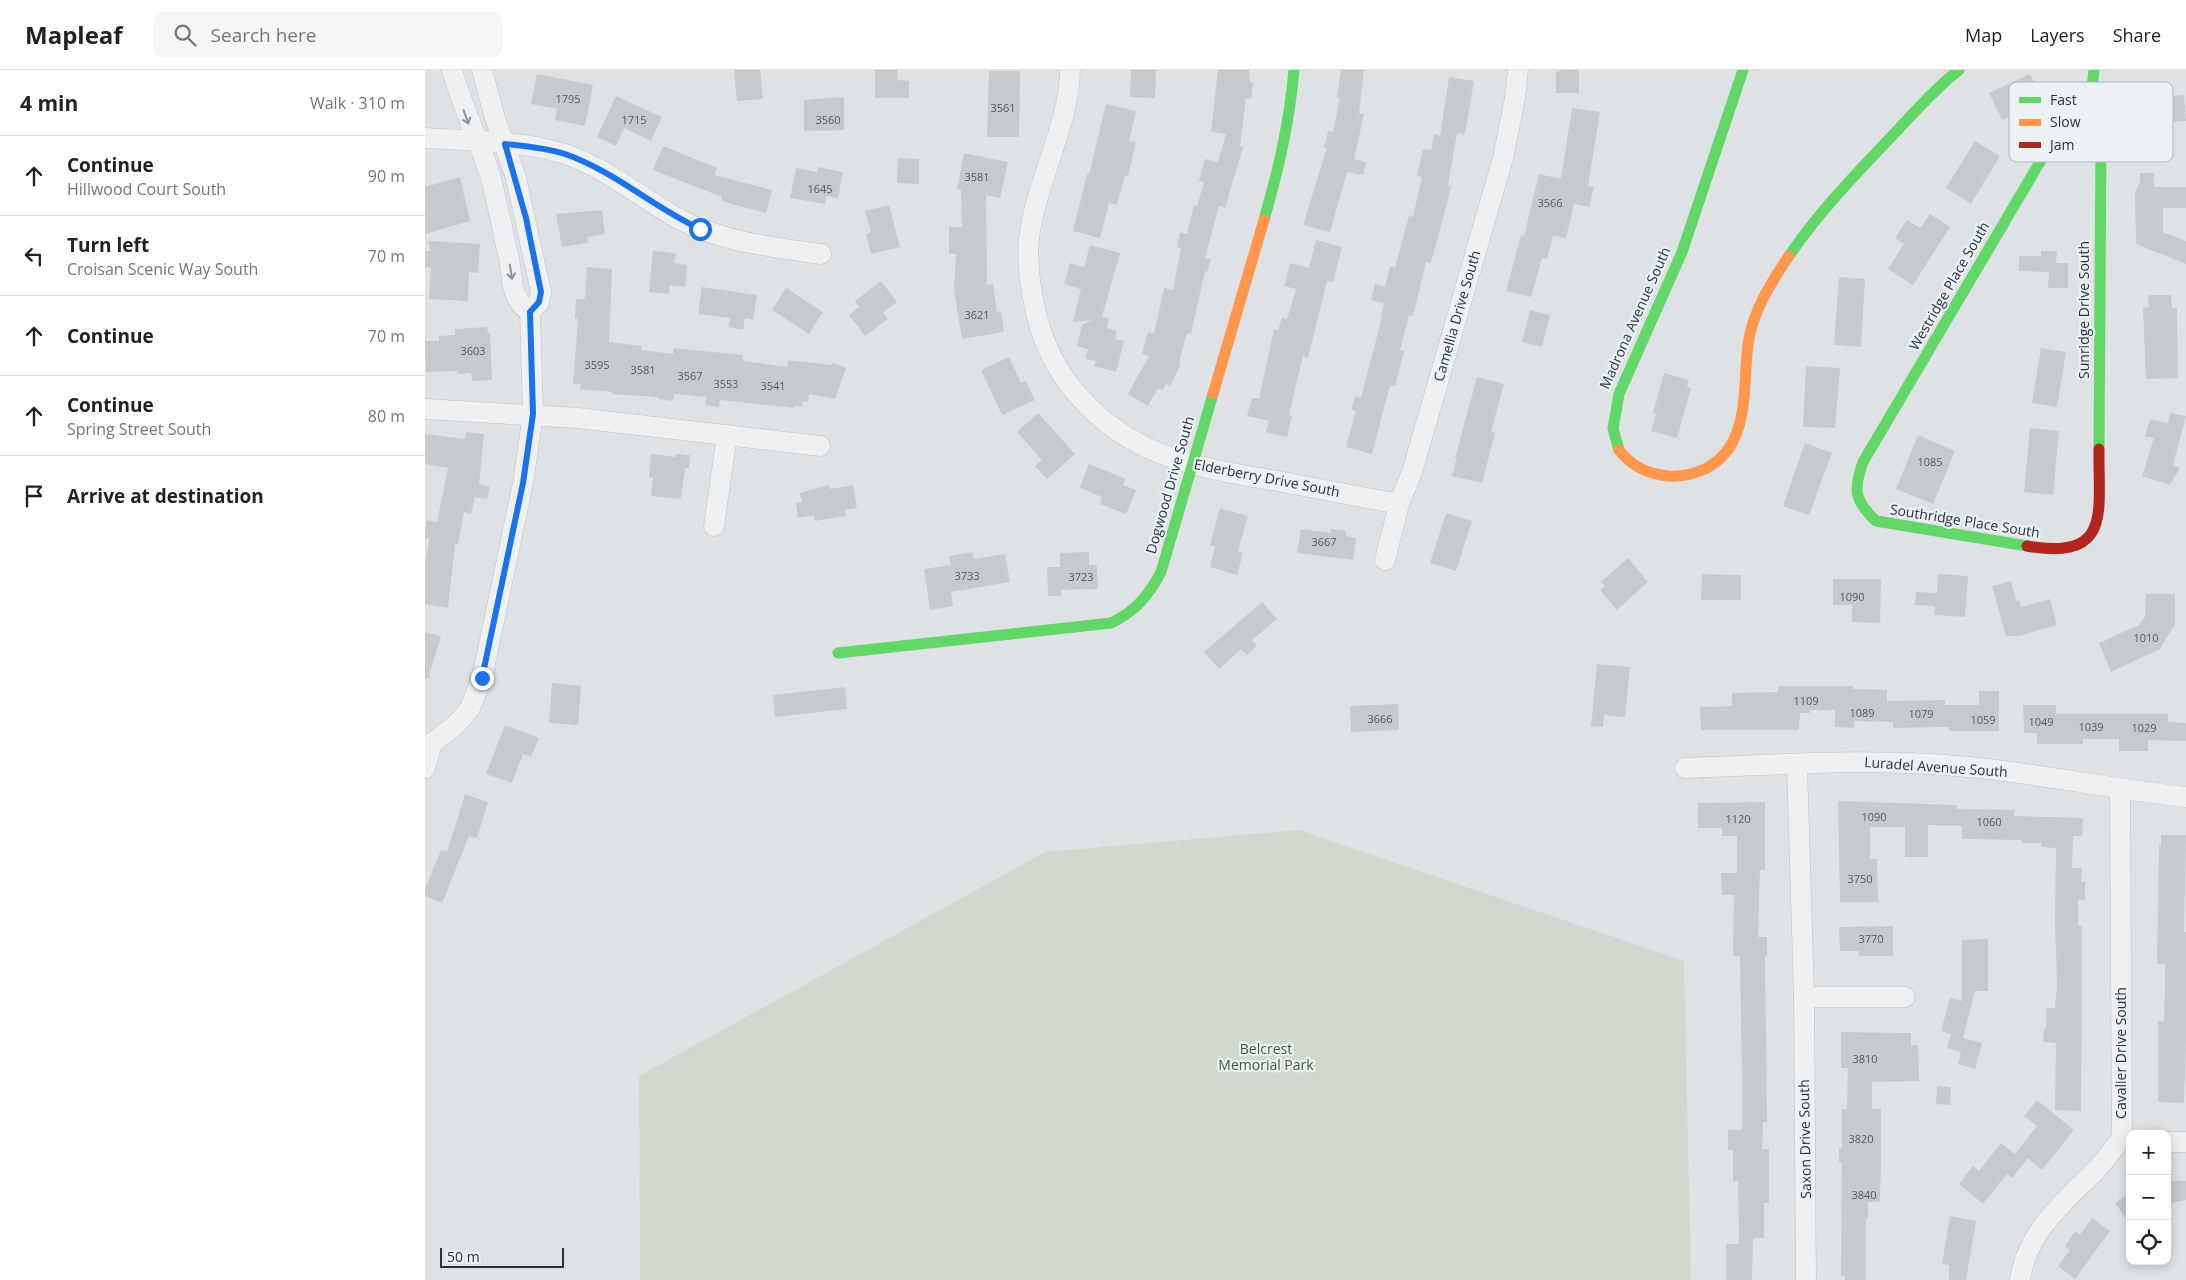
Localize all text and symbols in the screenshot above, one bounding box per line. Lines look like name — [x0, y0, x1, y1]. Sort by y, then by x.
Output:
search box — [153, 12, 503, 57]
text: Mapleaf — [25, 18, 123, 51]
icon: search — [171, 21, 199, 49]
text: Search here — [211, 22, 316, 48]
text: Map — [1965, 23, 2002, 47]
text: Layers — [2030, 23, 2085, 47]
text: Share — [2113, 23, 2161, 47]
legend — [2009, 82, 2173, 162]
text: 4 min — [20, 89, 78, 117]
text: Fast — [2050, 90, 2077, 109]
house number: 1795 — [555, 91, 581, 106]
text: Walk · 310 m — [310, 92, 405, 114]
house number: 3561 — [990, 100, 1016, 115]
one-way arrow — [463, 109, 472, 124]
house number: 1715 — [621, 112, 647, 127]
house number: 3560 — [815, 112, 841, 127]
text: Slow — [2050, 112, 2081, 131]
text: Jam — [2048, 135, 2075, 154]
text: Continue — [67, 152, 154, 178]
icon: ahead — [20, 162, 48, 190]
text: 90 m — [368, 165, 405, 187]
house number: 3581 — [964, 169, 990, 184]
text: Hillwood Court South — [67, 178, 226, 200]
house number: 1645 — [807, 181, 833, 196]
house number: 3566 — [1537, 195, 1563, 210]
route start — [689, 218, 712, 241]
street label: Westridge Place South — [1904, 218, 1993, 354]
text: Turn left — [67, 232, 149, 258]
street label: Sunridge Drive South — [2074, 241, 2093, 379]
icon: left — [20, 242, 48, 270]
street label: Madrona Avenue South — [1595, 244, 1674, 392]
text: 70 m — [368, 245, 405, 267]
street label: Camellia Drive South — [1429, 248, 1484, 384]
text: Croisan Scenic Way South — [67, 258, 258, 280]
one-way arrow — [507, 264, 517, 280]
house number: 3621 — [964, 307, 990, 322]
icon: ahead — [20, 322, 48, 350]
text: Continue — [67, 323, 154, 349]
text: 70 m — [368, 325, 405, 347]
house number: 3603 — [460, 343, 486, 358]
house number: 3595 — [584, 357, 610, 372]
house number: 3581 — [630, 362, 656, 377]
house number: 3567 — [677, 368, 703, 383]
house number: 3553 — [713, 376, 739, 391]
house number: 3541 — [760, 378, 786, 393]
text: Continue — [67, 392, 154, 418]
icon: ahead — [20, 402, 48, 430]
text: 80 m — [368, 405, 405, 427]
street label: Dogwood Drive South — [1141, 414, 1198, 556]
text: Spring Street South — [67, 418, 211, 440]
street label: Elderberry Drive South — [1193, 454, 1342, 501]
house number: 1085 — [1917, 454, 1943, 469]
icon: arrive — [20, 482, 48, 510]
text: Arrive at destination — [67, 483, 264, 509]
street label: Southridge Place South — [1889, 499, 2041, 542]
house number: 3667 — [1311, 534, 1337, 549]
house number: 3733 — [954, 568, 980, 583]
house number: 3723 — [1068, 569, 1094, 584]
house number: 1090 — [1839, 589, 1865, 604]
house number: 1010 — [2133, 630, 2159, 645]
route end — [471, 667, 494, 690]
house number: 1109 — [1793, 693, 1819, 708]
house number: 1089 — [1849, 705, 1875, 720]
house number: 1079 — [1908, 706, 1934, 721]
house number: 3666 — [1367, 711, 1393, 726]
house number: 1059 — [1970, 712, 1996, 727]
house number: 1049 — [2028, 714, 2054, 729]
house number: 1039 — [2078, 719, 2104, 734]
house number: 1029 — [2131, 720, 2157, 735]
street label: Luradel Avenue South — [1864, 752, 2008, 781]
house number: 1090 — [1861, 809, 1887, 824]
house number: 1120 — [1725, 811, 1751, 826]
house number: 1060 — [1976, 814, 2002, 829]
house number: 3750 — [1847, 871, 1873, 886]
house number: 3770 — [1858, 931, 1884, 946]
street label: Cavalier Drive South — [2111, 987, 2130, 1119]
park label: Belcrest Memorial Park — [1218, 1039, 1314, 1074]
house number: 3810 — [1852, 1051, 1878, 1066]
street label: Saxon Drive South — [1794, 1079, 1815, 1199]
map controls — [2126, 1130, 2171, 1265]
button: + — [2126, 1130, 2171, 1175]
house number: 3820 — [1848, 1131, 1874, 1146]
button: − — [2126, 1175, 2171, 1220]
house number: 3840 — [1851, 1187, 1877, 1202]
button: locate — [2126, 1220, 2171, 1265]
scale bar — [440, 1245, 564, 1268]
text: 50 m — [447, 1247, 480, 1266]

